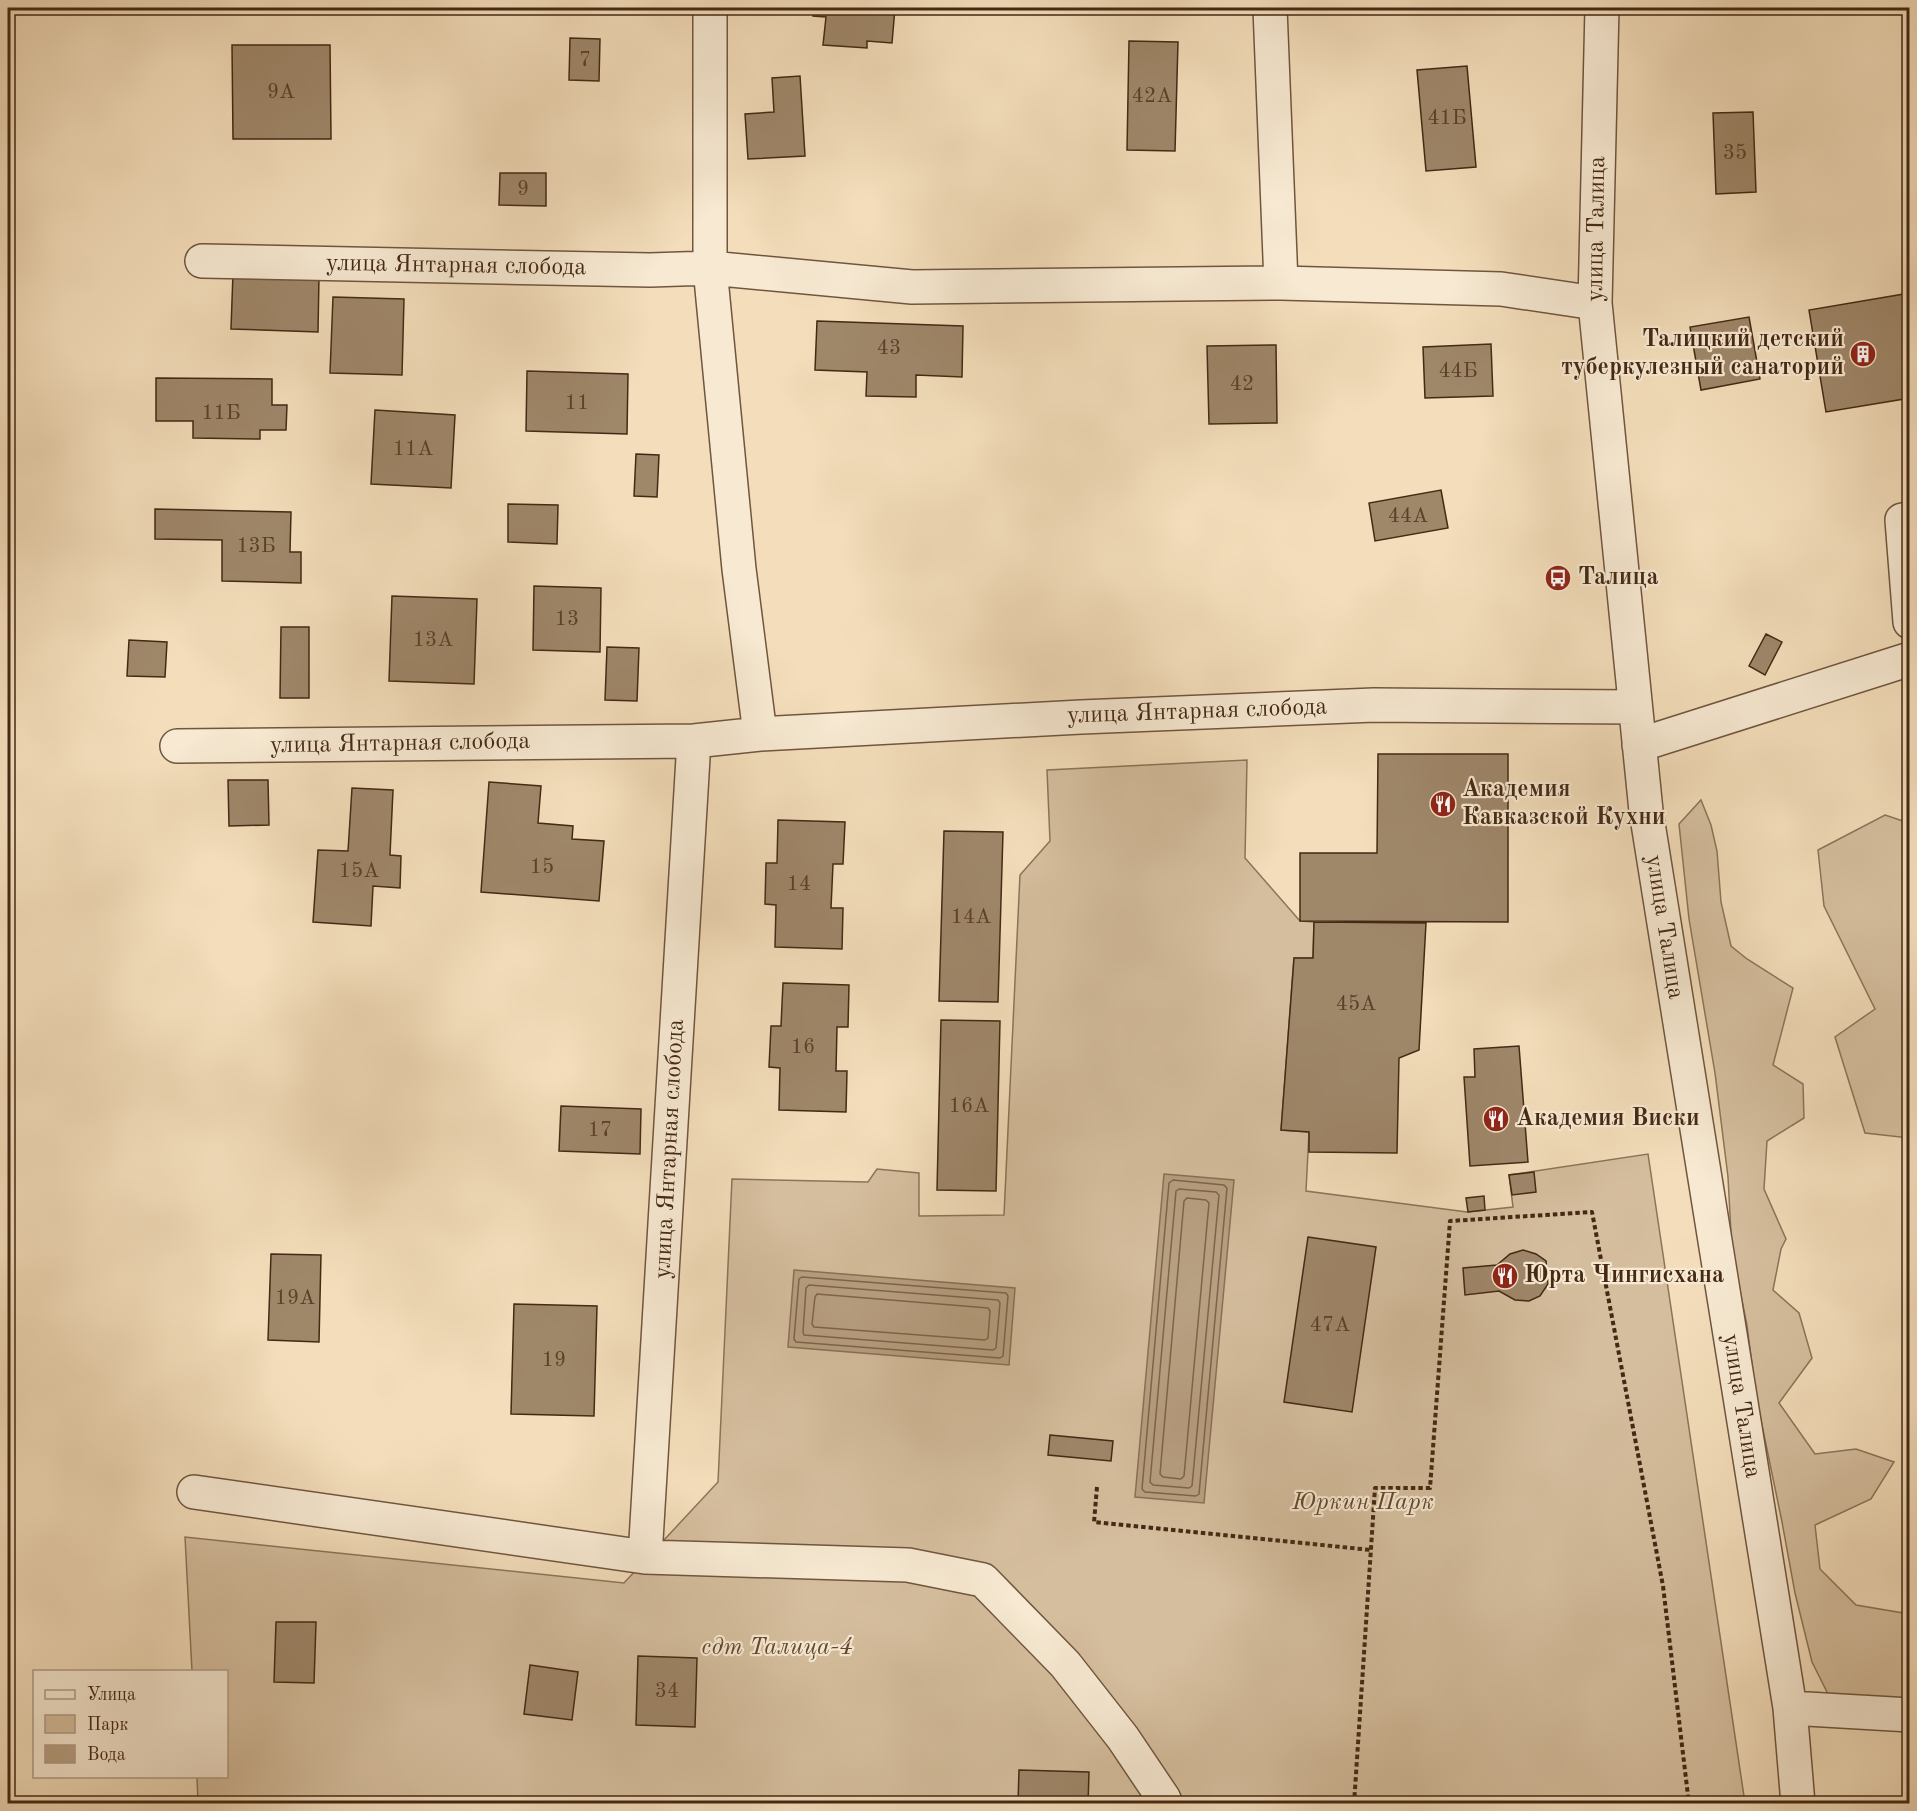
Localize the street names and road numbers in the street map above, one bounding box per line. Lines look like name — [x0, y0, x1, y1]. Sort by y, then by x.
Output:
street label: улица Талица — [1584, 156, 1610, 302]
street label: улица Янтарная слобода — [326, 252, 586, 280]
street label: улица Янтарная слобода — [1067, 695, 1328, 729]
street label: улица Янтарная слобода — [270, 730, 530, 758]
street label: улица Талица — [1641, 853, 1687, 1001]
street label: улица Янтарная слобода — [651, 1018, 689, 1280]
street label: улица Талица — [1718, 1332, 1764, 1480]

